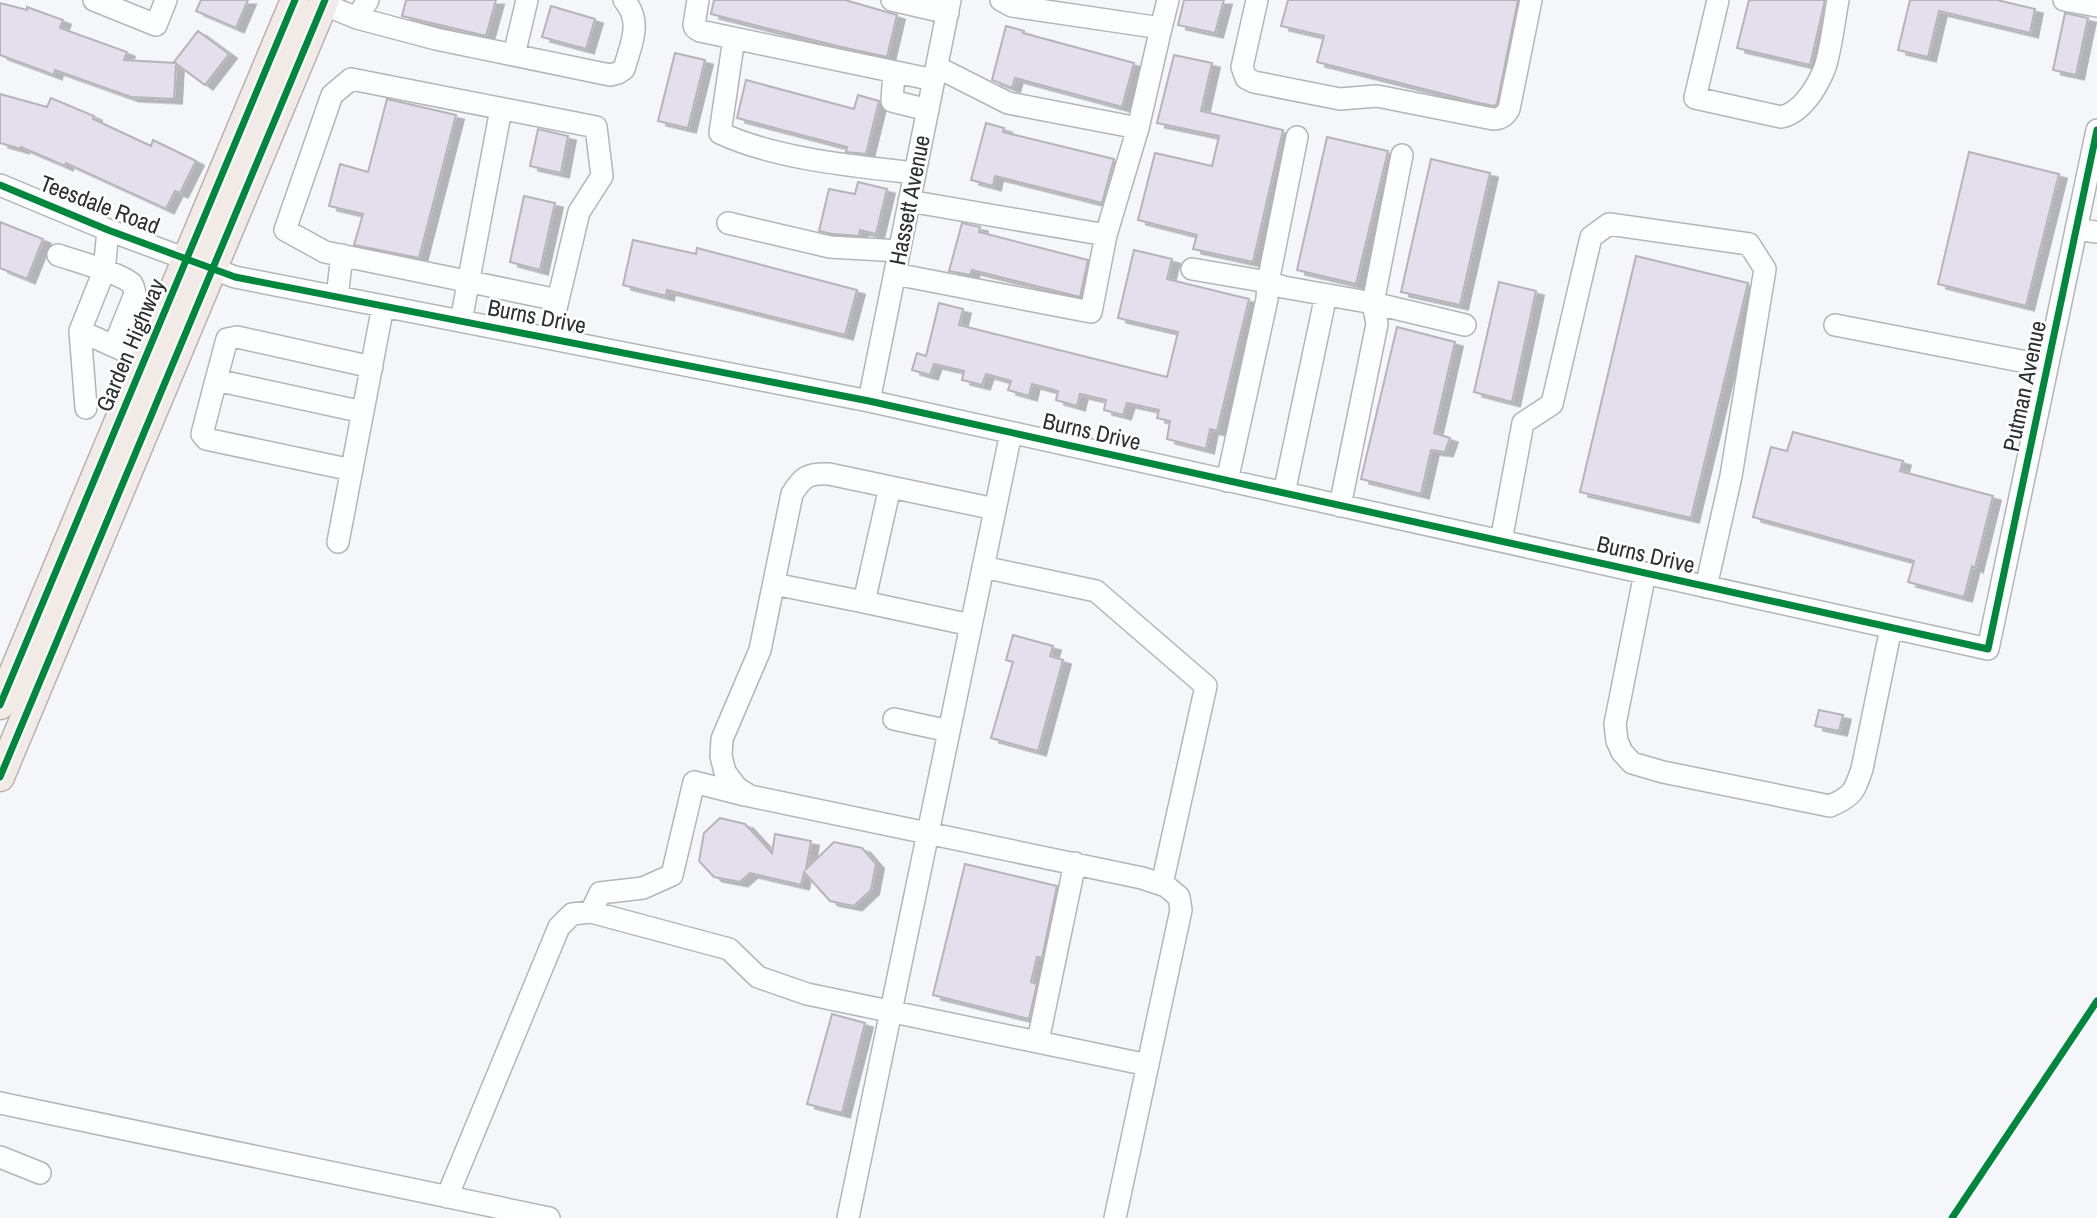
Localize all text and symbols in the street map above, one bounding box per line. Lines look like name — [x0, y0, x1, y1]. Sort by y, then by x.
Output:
street label: Hassett Avenue — [881, 132, 937, 268]
street label: Teesdale Road — [36, 167, 164, 241]
street label: Garden Highway — [88, 273, 172, 416]
street label: Burns Drive — [485, 291, 589, 341]
street label: Putman Avenue — [1995, 318, 2053, 454]
street label: Burns Drive — [1040, 405, 1144, 457]
street label: Burns Drive — [1594, 528, 1698, 580]

